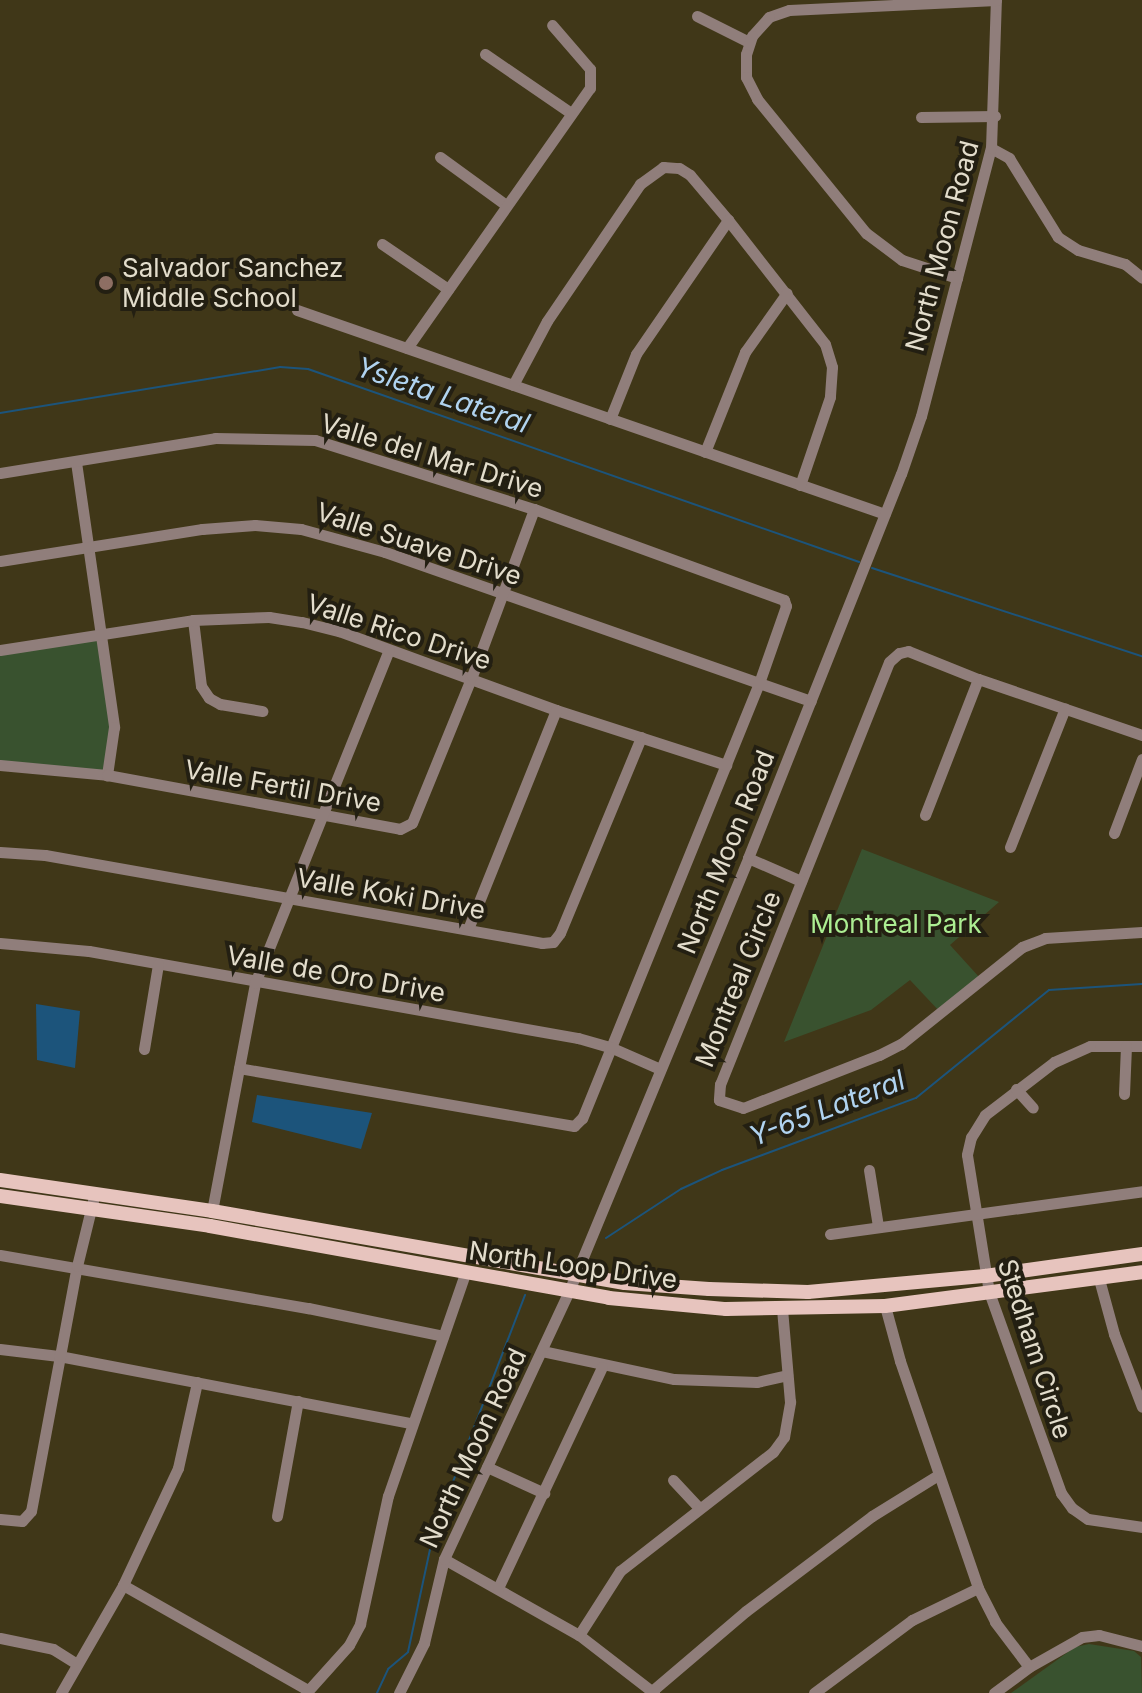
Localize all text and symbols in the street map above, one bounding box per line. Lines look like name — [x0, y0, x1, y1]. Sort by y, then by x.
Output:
street label: North Moon Road — [899, 137, 985, 355]
place label: Salvador Sanchez Middle School — [122, 252, 343, 314]
marker: Salvador Sanchez Middle School — [97, 274, 115, 292]
water label: Ysleta Lateral — [352, 350, 534, 440]
street label: Valle del Mar Drive — [317, 407, 547, 505]
street label: Valle Suave Drive — [313, 496, 525, 592]
street label: Valle Rico Drive — [303, 588, 495, 676]
street label: North Moon Road — [671, 746, 781, 958]
street label: Valle Fertil Drive — [182, 753, 384, 819]
street label: Valle Koki Drive — [294, 862, 488, 926]
street label: Montreal Circle — [689, 887, 787, 1071]
park label: Montreal Park — [810, 908, 982, 940]
street label: Valle de Oro Drive — [224, 939, 448, 1009]
water label: Y-65 Lateral — [744, 1063, 910, 1153]
street label: North Loop Drive — [467, 1235, 679, 1295]
street label: Stedham Circle — [991, 1255, 1079, 1443]
street label: North Moon Road — [413, 1343, 533, 1553]

